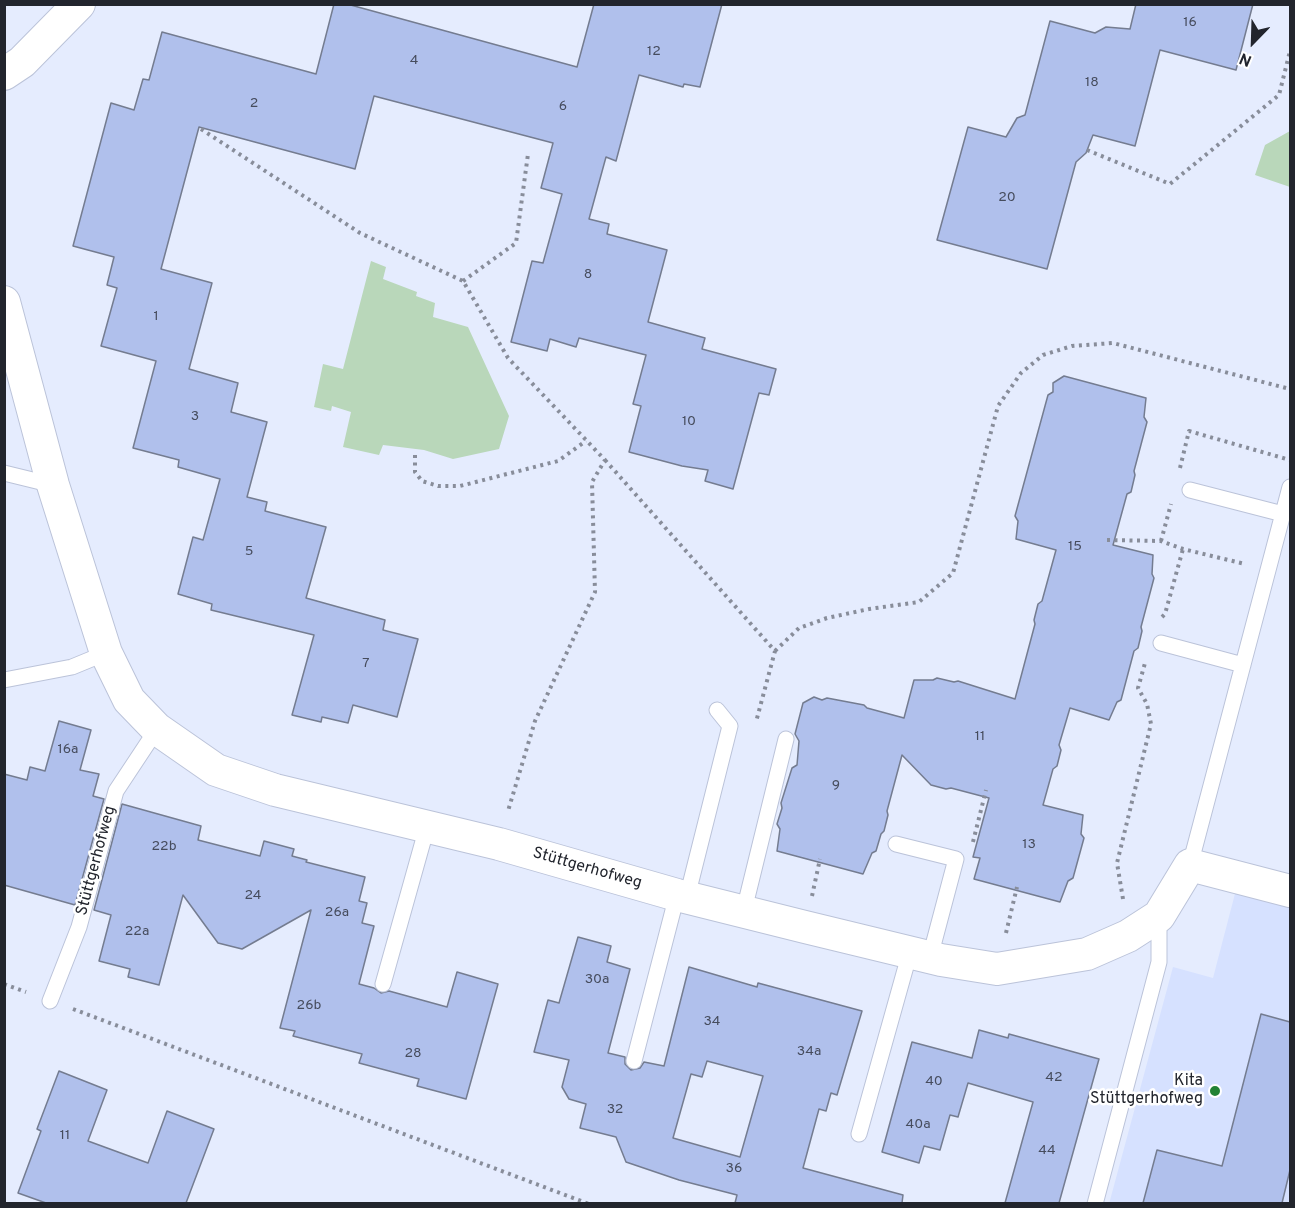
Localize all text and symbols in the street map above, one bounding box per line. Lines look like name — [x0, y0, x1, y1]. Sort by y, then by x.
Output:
north arrow — [1223, 12, 1283, 72]
house number: 16 — [1183, 15, 1197, 31]
house number: 12 — [647, 44, 661, 60]
text: N — [1237, 47, 1255, 70]
house number: 4 — [410, 53, 418, 69]
house number: 18 — [1085, 75, 1099, 91]
house number: 2 — [250, 96, 258, 112]
house number: 6 — [559, 99, 567, 115]
house number: 20 — [998, 190, 1016, 206]
house number: 8 — [584, 267, 592, 283]
house number: 1 — [153, 309, 159, 325]
house number: 3 — [191, 409, 199, 425]
house number: 10 — [682, 414, 696, 430]
house number: 15 — [1068, 539, 1082, 555]
house number: 5 — [245, 544, 253, 560]
house number: 7 — [362, 656, 370, 672]
house number: 11 — [975, 729, 985, 745]
house number: 16a — [58, 742, 78, 758]
house number: 9 — [832, 778, 840, 794]
street label: Stüttgerhofweg — [73, 804, 121, 918]
house number: 13 — [1022, 837, 1036, 853]
house number: 22b — [151, 839, 177, 855]
street label: Stüttgerhofweg — [530, 844, 644, 894]
house number: 24 — [244, 888, 262, 904]
house number: 26a — [325, 905, 349, 921]
house number: 22a — [125, 924, 149, 940]
house number: 30a — [585, 972, 609, 988]
house number: 26b — [297, 998, 321, 1014]
house number: 34 — [703, 1014, 721, 1030]
house number: 34a — [797, 1044, 821, 1060]
house number: 28 — [404, 1046, 422, 1062]
house number: 42 — [1045, 1070, 1063, 1086]
place label: Kita Stüttgerhofweg — [1090, 1072, 1203, 1110]
house number: 40 — [925, 1074, 943, 1090]
marker: Kita Stüttgerhofweg — [1208, 1084, 1222, 1098]
house number: 32 — [607, 1102, 623, 1118]
house number: 40a — [905, 1117, 931, 1133]
house number: 11 — [60, 1128, 70, 1144]
house number: 44 — [1038, 1143, 1056, 1159]
house number: 36 — [726, 1161, 742, 1177]

